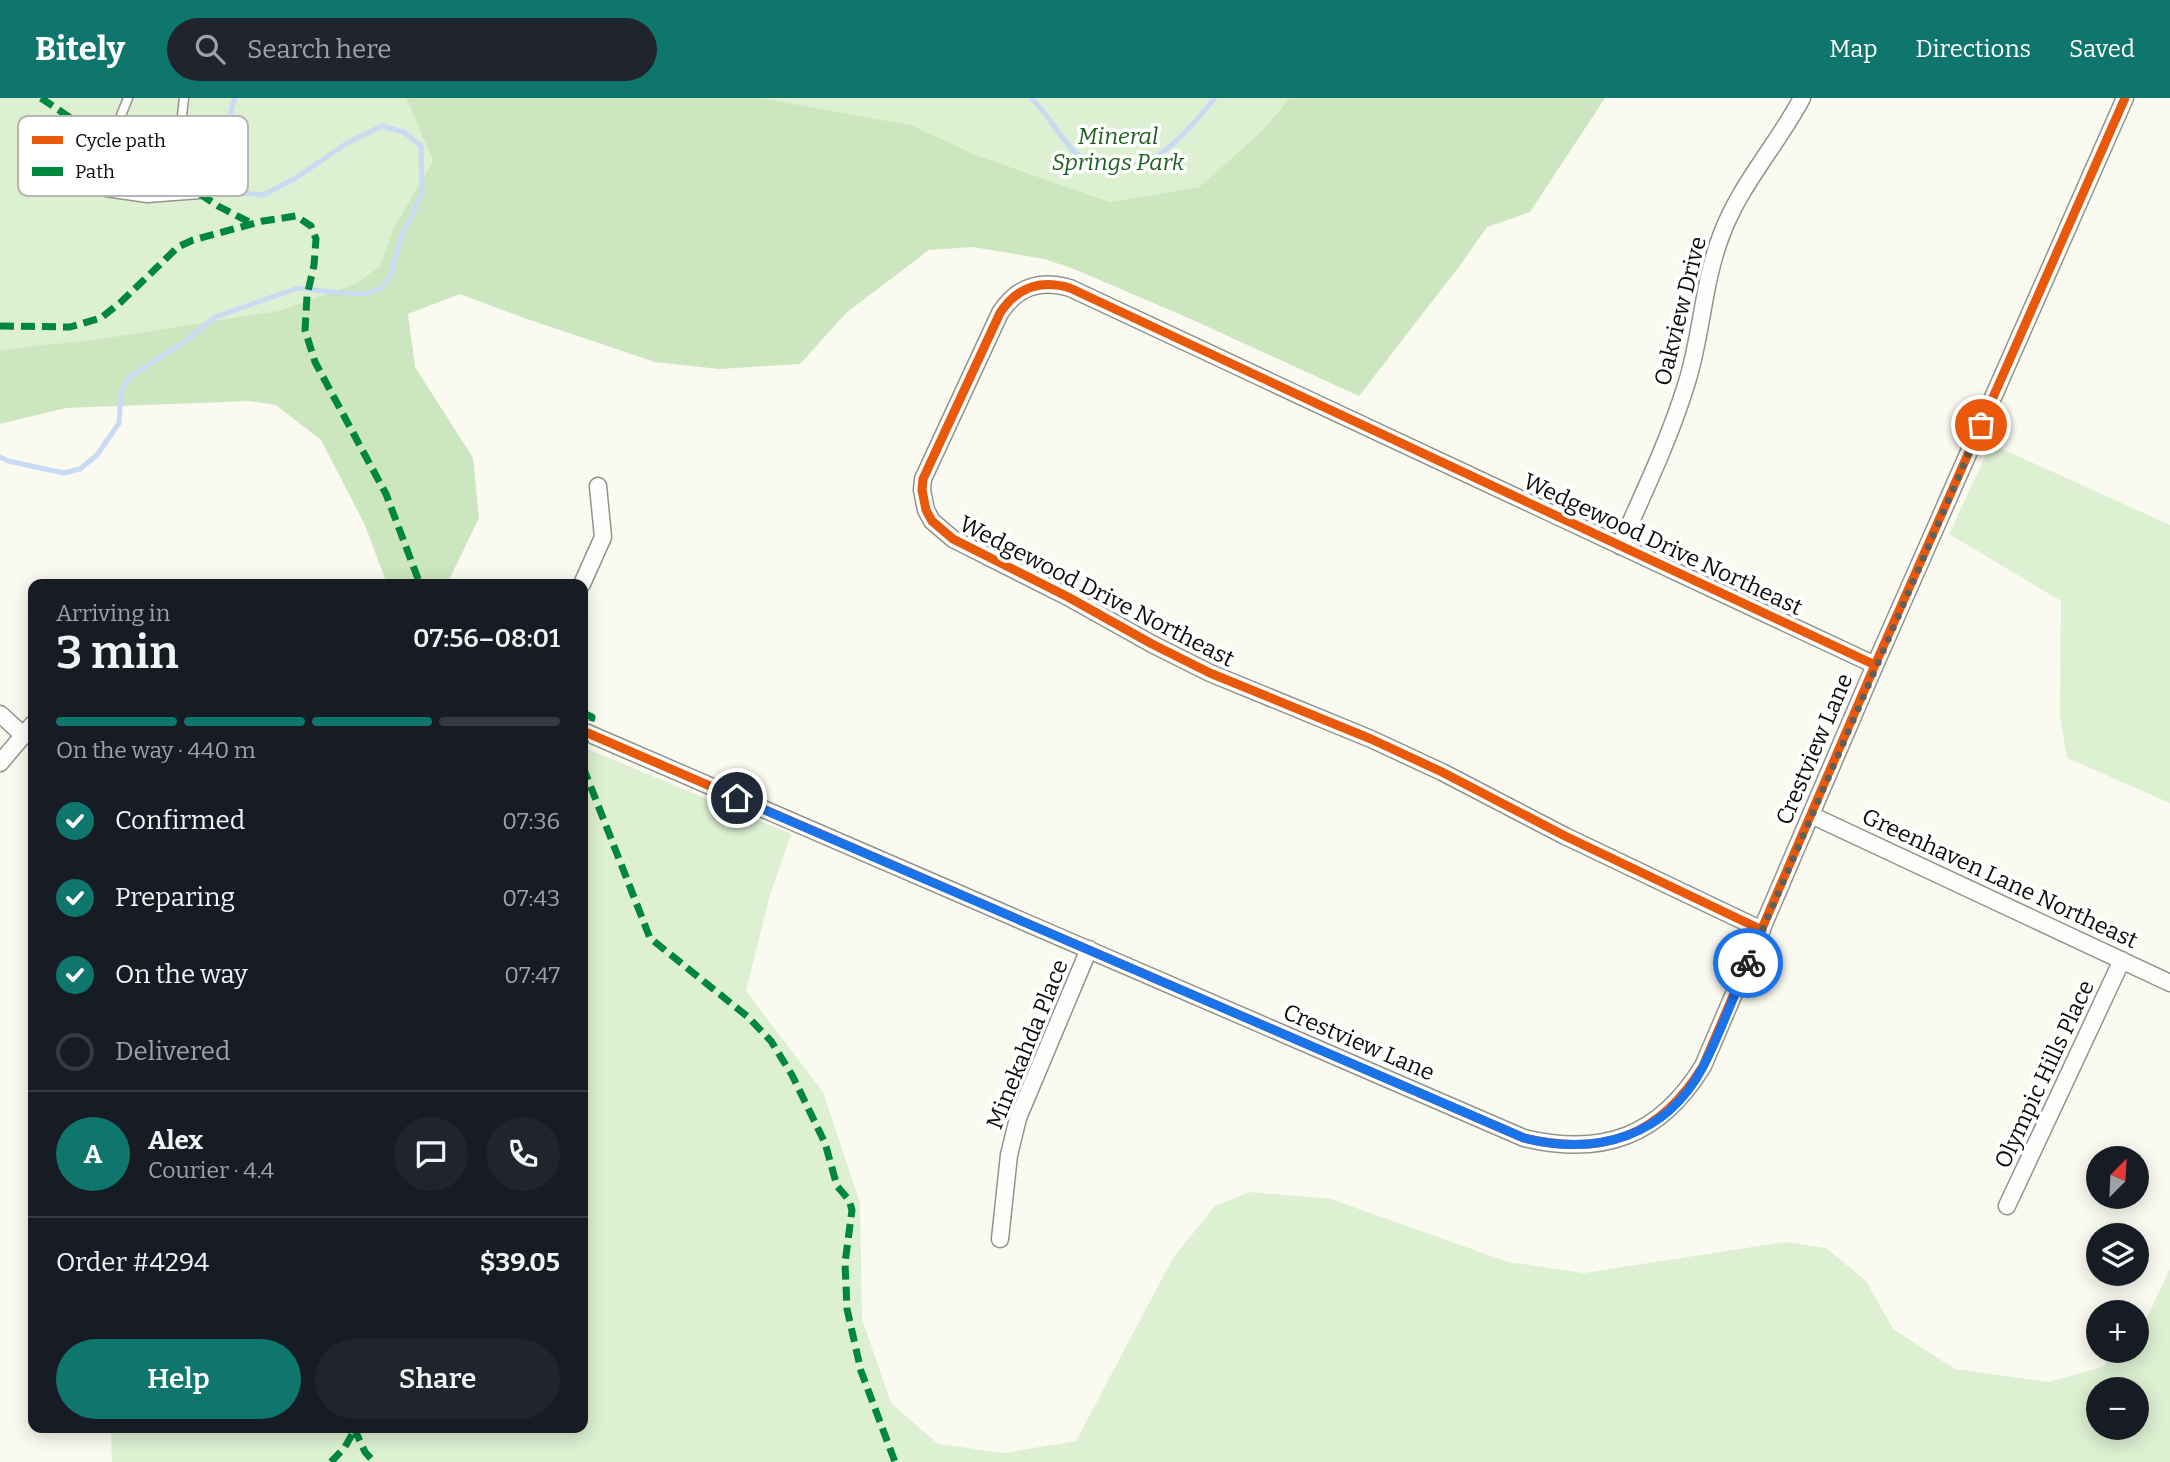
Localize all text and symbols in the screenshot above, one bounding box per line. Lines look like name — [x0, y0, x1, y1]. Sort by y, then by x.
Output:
search box — [167, 18, 657, 81]
text: Bitely — [35, 29, 125, 69]
icon: search — [191, 30, 229, 68]
text: Search here — [247, 34, 391, 65]
text: Map — [1829, 35, 1878, 63]
text: Directions — [1916, 35, 2031, 63]
text: Saved — [2069, 35, 2135, 63]
legend — [18, 116, 248, 196]
park label: Mineral Springs Park — [1052, 122, 1185, 176]
text: Cycle path — [75, 129, 166, 152]
text: Path — [75, 160, 115, 183]
street label: Oakview Drive — [1648, 234, 1712, 388]
pin — [1951, 395, 2011, 455]
icon: bag — [1962, 406, 2000, 444]
street label: Wedgewood Drive Northeast — [1519, 467, 1807, 621]
street label: Wedgewood Drive Northeast — [955, 509, 1239, 673]
text: Arriving in — [56, 599, 170, 627]
text: 07:56–08:01 — [413, 623, 560, 654]
text: 3 min — [56, 625, 179, 680]
street label: Crestview Lane — [1770, 669, 1858, 829]
text: On the way · 440 m — [56, 736, 256, 764]
pin — [707, 768, 767, 828]
icon: home — [718, 779, 756, 817]
icon: check — [56, 802, 94, 840]
street label: Greenhaven Lane Northeast — [1858, 802, 2142, 954]
text: Confirmed — [115, 805, 245, 836]
text: 07:36 — [502, 807, 560, 835]
icon: check — [56, 879, 94, 917]
text: Preparing — [115, 882, 235, 913]
text: 07:43 — [502, 884, 560, 912]
courier — [1713, 928, 1783, 998]
icon: bike — [1729, 944, 1767, 982]
street label: Minekahda Place — [980, 955, 1074, 1133]
icon: check — [56, 956, 94, 994]
text: On the way — [115, 959, 248, 990]
text: 07:47 — [504, 961, 560, 989]
street label: Olympic Hills Place — [1988, 975, 2100, 1173]
street label: Crestview Lane — [1279, 998, 1439, 1086]
text: Delivered — [115, 1036, 230, 1067]
button: chat — [394, 1117, 468, 1191]
button: phone — [486, 1117, 560, 1191]
text: Alex — [148, 1125, 203, 1156]
text: A — [84, 1139, 102, 1170]
north arrow — [2086, 1146, 2149, 1209]
map controls — [2086, 1146, 2149, 1440]
text: Courier · 4.4 — [148, 1156, 274, 1184]
button: layers — [2086, 1223, 2149, 1286]
text: Order #4294 — [56, 1247, 209, 1278]
text: $39.05 — [480, 1247, 560, 1278]
button: + — [2086, 1300, 2149, 1363]
button: Help — [56, 1339, 301, 1419]
button: Share — [315, 1339, 560, 1419]
button: − — [2086, 1377, 2149, 1440]

